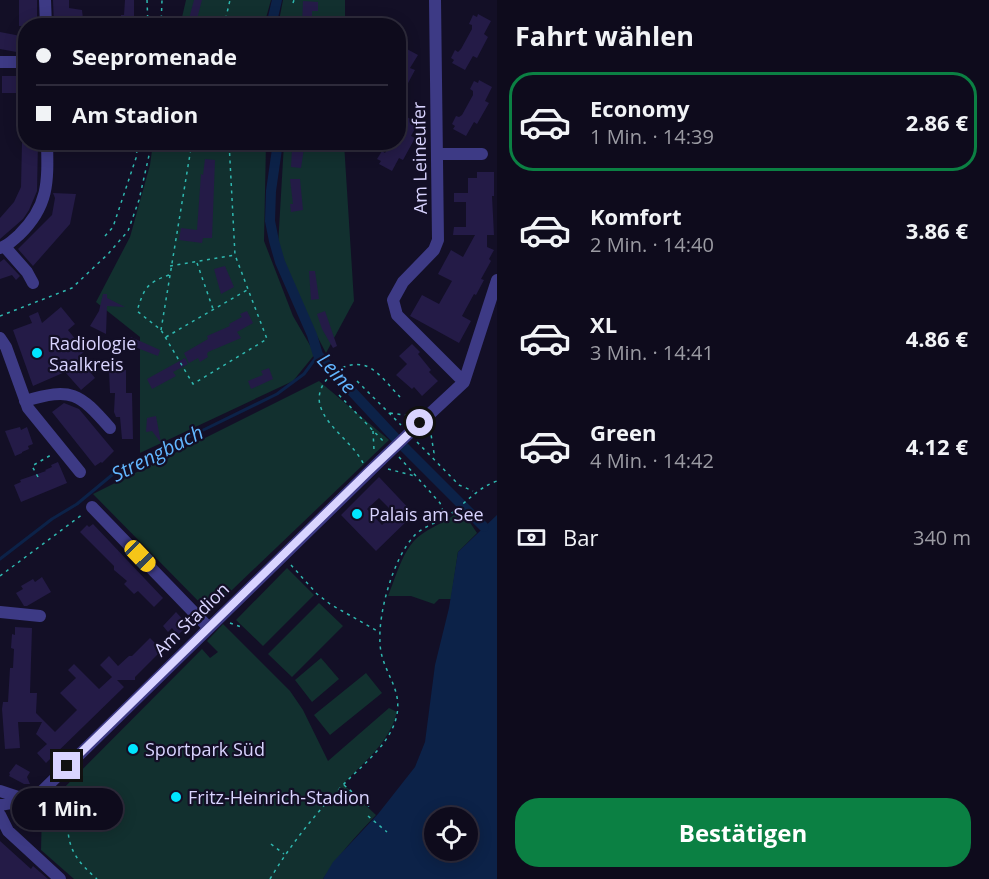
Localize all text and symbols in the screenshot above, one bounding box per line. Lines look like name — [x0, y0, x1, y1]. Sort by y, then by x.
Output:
text: Fahrt wählen — [515, 17, 694, 54]
text: Seepromenade — [72, 41, 237, 71]
text: Economy — [590, 93, 689, 123]
icon: car — [518, 95, 572, 149]
text: Am Stadion — [72, 99, 198, 129]
street label: Am Leineufer — [406, 101, 432, 214]
text: 2.86 € — [906, 107, 968, 137]
text: 1 Min. · 14:39 — [590, 123, 714, 150]
text: Komfort — [590, 201, 682, 231]
icon: car — [518, 203, 572, 257]
text: 3.86 € — [906, 215, 968, 245]
text: 2 Min. · 14:40 — [590, 231, 714, 258]
text: XL — [590, 309, 617, 339]
icon: car — [518, 311, 572, 365]
text: 4.86 € — [906, 323, 968, 353]
place label: Radiologie Saalkreis — [49, 331, 136, 376]
text: 3 Min. · 14:41 — [590, 339, 714, 366]
marker: Radiologie Saalkreis — [30, 346, 44, 360]
water label: Leine — [312, 347, 362, 399]
route start — [406, 409, 433, 436]
text: Green — [590, 417, 656, 447]
water label: Strengbach — [106, 418, 208, 488]
icon: car — [518, 419, 572, 473]
text: 4.12 € — [906, 431, 968, 461]
text: 4 Min. · 14:42 — [590, 447, 714, 474]
place label: Palais am See — [369, 502, 484, 526]
marker: Palais am See — [350, 507, 364, 521]
icon: cash — [515, 521, 548, 554]
text: Bar — [563, 522, 598, 552]
text: 340 m — [913, 524, 971, 551]
car — [121, 537, 159, 575]
street label: Am Stadion — [148, 577, 234, 661]
place label: Sportpark Süd — [145, 737, 265, 761]
marker: Sportpark Süd — [126, 742, 140, 756]
route end — [53, 752, 80, 779]
place label: Fritz-Heinrich-Stadion — [188, 785, 370, 809]
callout: 1 Min. — [11, 787, 122, 829]
marker: Fritz-Heinrich-Stadion — [169, 790, 183, 804]
text: 1 Min. — [37, 795, 98, 822]
button: Bestätigen — [515, 798, 971, 867]
map controls — [424, 807, 478, 861]
button: locate — [424, 807, 478, 861]

